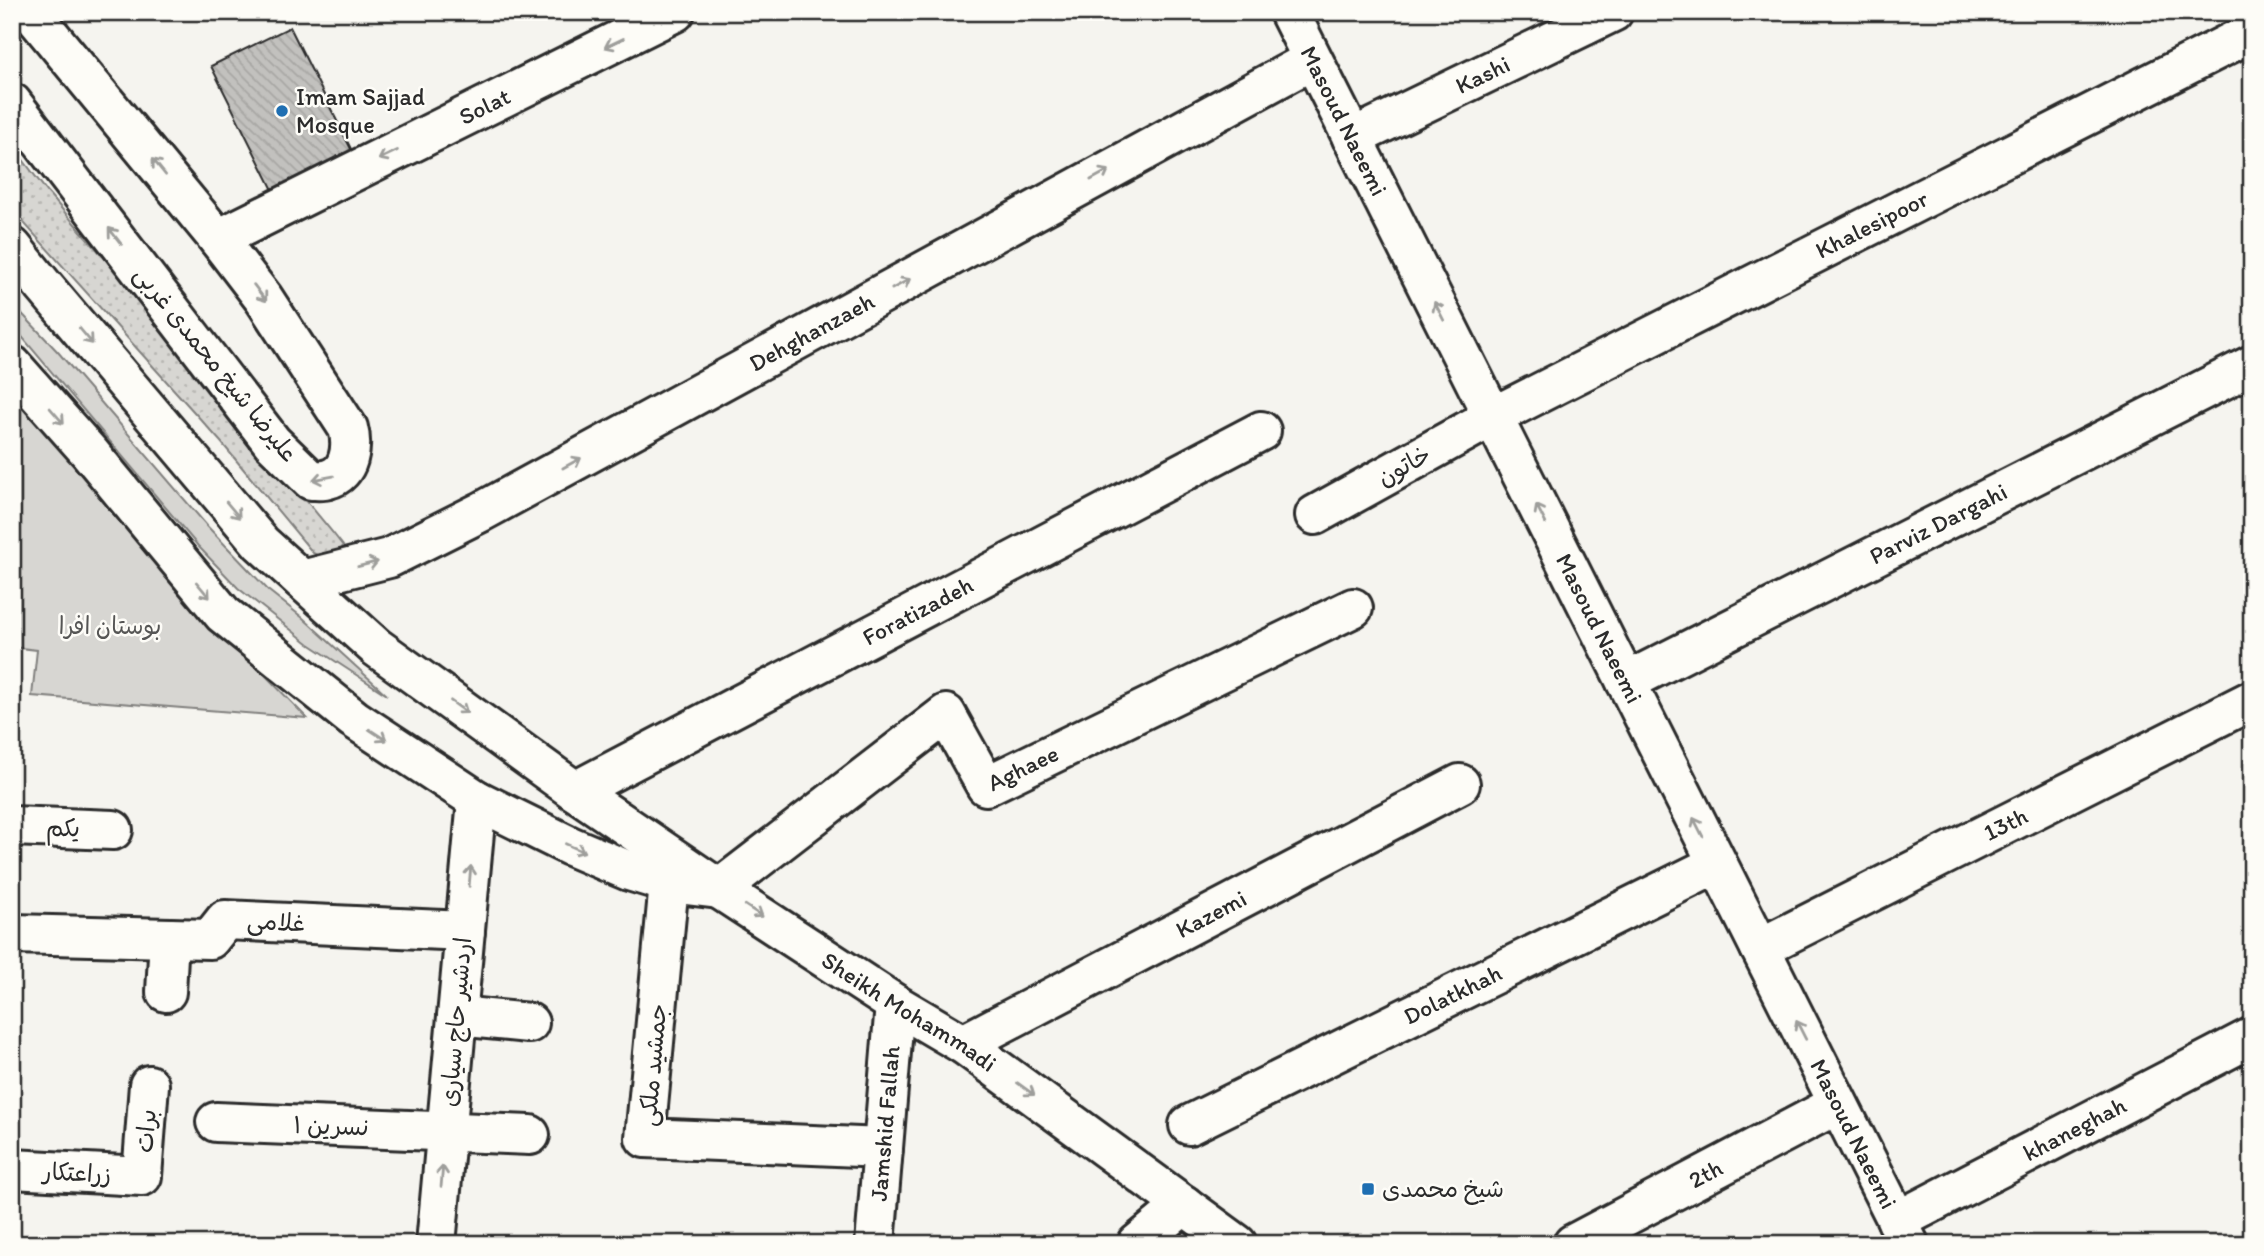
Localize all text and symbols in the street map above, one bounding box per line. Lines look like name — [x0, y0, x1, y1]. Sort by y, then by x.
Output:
one-way arrow — [604, 36, 625, 50]
street label: Masoud Naeemi — [1294, 41, 1394, 201]
street label: Kashi — [1450, 49, 1514, 100]
street label: Solat — [454, 81, 515, 131]
place label: Imam Sajjad Mosque — [296, 82, 425, 139]
marker: Imam Sajjad Mosque — [274, 103, 290, 119]
one-way arrow — [378, 148, 399, 162]
one-way arrow — [151, 159, 167, 177]
one-way arrow — [1090, 168, 1110, 182]
street label: Khalesipoor — [1810, 184, 1933, 265]
one-way arrow — [107, 228, 122, 246]
street label: علیرضا شیخ محمدی غربی — [127, 260, 304, 469]
one-way arrow — [890, 277, 910, 291]
one-way arrow — [253, 283, 267, 302]
street label: Dehghanzaeh — [744, 286, 879, 377]
one-way arrow — [1431, 301, 1445, 322]
one-way arrow — [78, 327, 94, 345]
one-way arrow — [49, 407, 65, 425]
street label: خاتون — [1372, 439, 1436, 493]
one-way arrow — [561, 456, 581, 470]
one-way arrow — [312, 472, 334, 485]
street label: Parviz Dargahi — [1864, 477, 2012, 570]
one-way arrow — [225, 500, 241, 518]
one-way arrow — [1534, 504, 1548, 525]
street label: Masoud Naeemi — [1550, 548, 1649, 708]
one-way arrow — [356, 556, 379, 570]
street label: Foratizadeh — [857, 570, 978, 652]
one-way arrow — [196, 581, 211, 599]
park label: بوستان افرا — [59, 611, 161, 641]
one-way arrow — [449, 700, 468, 714]
one-way arrow — [368, 728, 387, 742]
street label: Aghaee — [982, 738, 1063, 797]
street label: 13th — [1978, 801, 2032, 847]
street label: یکم — [45, 812, 80, 847]
one-way arrow — [1691, 817, 1705, 838]
one-way arrow — [564, 842, 585, 855]
one-way arrow — [464, 865, 477, 888]
street label: Kazemi — [1171, 883, 1251, 944]
one-way arrow — [743, 904, 763, 918]
street label: غلامی — [246, 905, 306, 939]
street label: اردشیر حاج سیاری — [434, 936, 479, 1108]
street label: Sheikh Mohammadi — [816, 945, 1003, 1078]
street label: Dolatkhah — [1398, 958, 1506, 1031]
street label: جمشید ملکی — [633, 1002, 673, 1128]
one-way arrow — [1793, 1020, 1807, 1041]
street label: Jamshid Fallah — [864, 1044, 905, 1202]
street label: Masoud Naeemi — [1804, 1054, 1904, 1213]
one-way arrow — [1016, 1082, 1035, 1097]
street label: khaneghah — [2018, 1090, 2131, 1167]
street label: برات — [129, 1108, 162, 1154]
street label: نسرین ۱ — [293, 1110, 369, 1141]
street label: 2th — [1684, 1153, 1727, 1194]
street label: زراعتکار — [40, 1156, 112, 1189]
one-way arrow — [436, 1165, 449, 1188]
place label: شیخ محمدی — [1382, 1174, 1504, 1205]
marker: شیخ محمدی — [1360, 1181, 1376, 1197]

